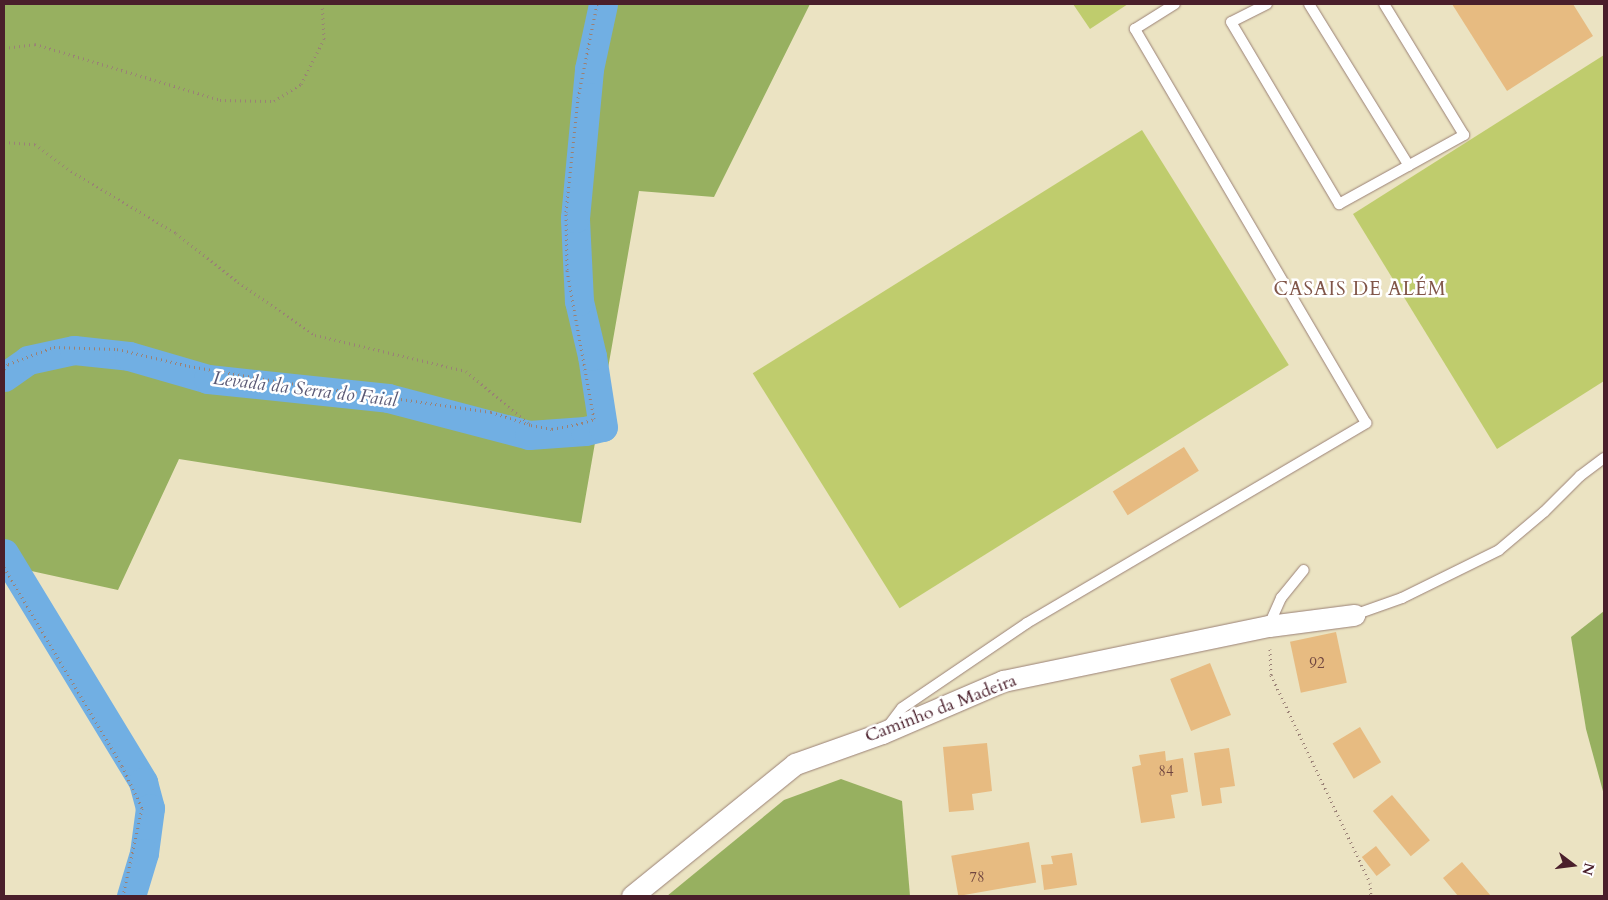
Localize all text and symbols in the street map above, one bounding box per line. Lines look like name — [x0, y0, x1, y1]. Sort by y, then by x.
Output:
district label: CASAIS DE ALÉM — [1272, 279, 1448, 301]
water label: Levada da Serra do Faial — [211, 367, 399, 413]
house number: 92 — [1309, 655, 1325, 673]
street label: Caminho da Madeira — [862, 670, 1020, 748]
house number: 84 — [1158, 763, 1174, 781]
north arrow — [1548, 840, 1598, 890]
text: N — [1577, 861, 1599, 877]
house number: 78 — [969, 869, 985, 887]

